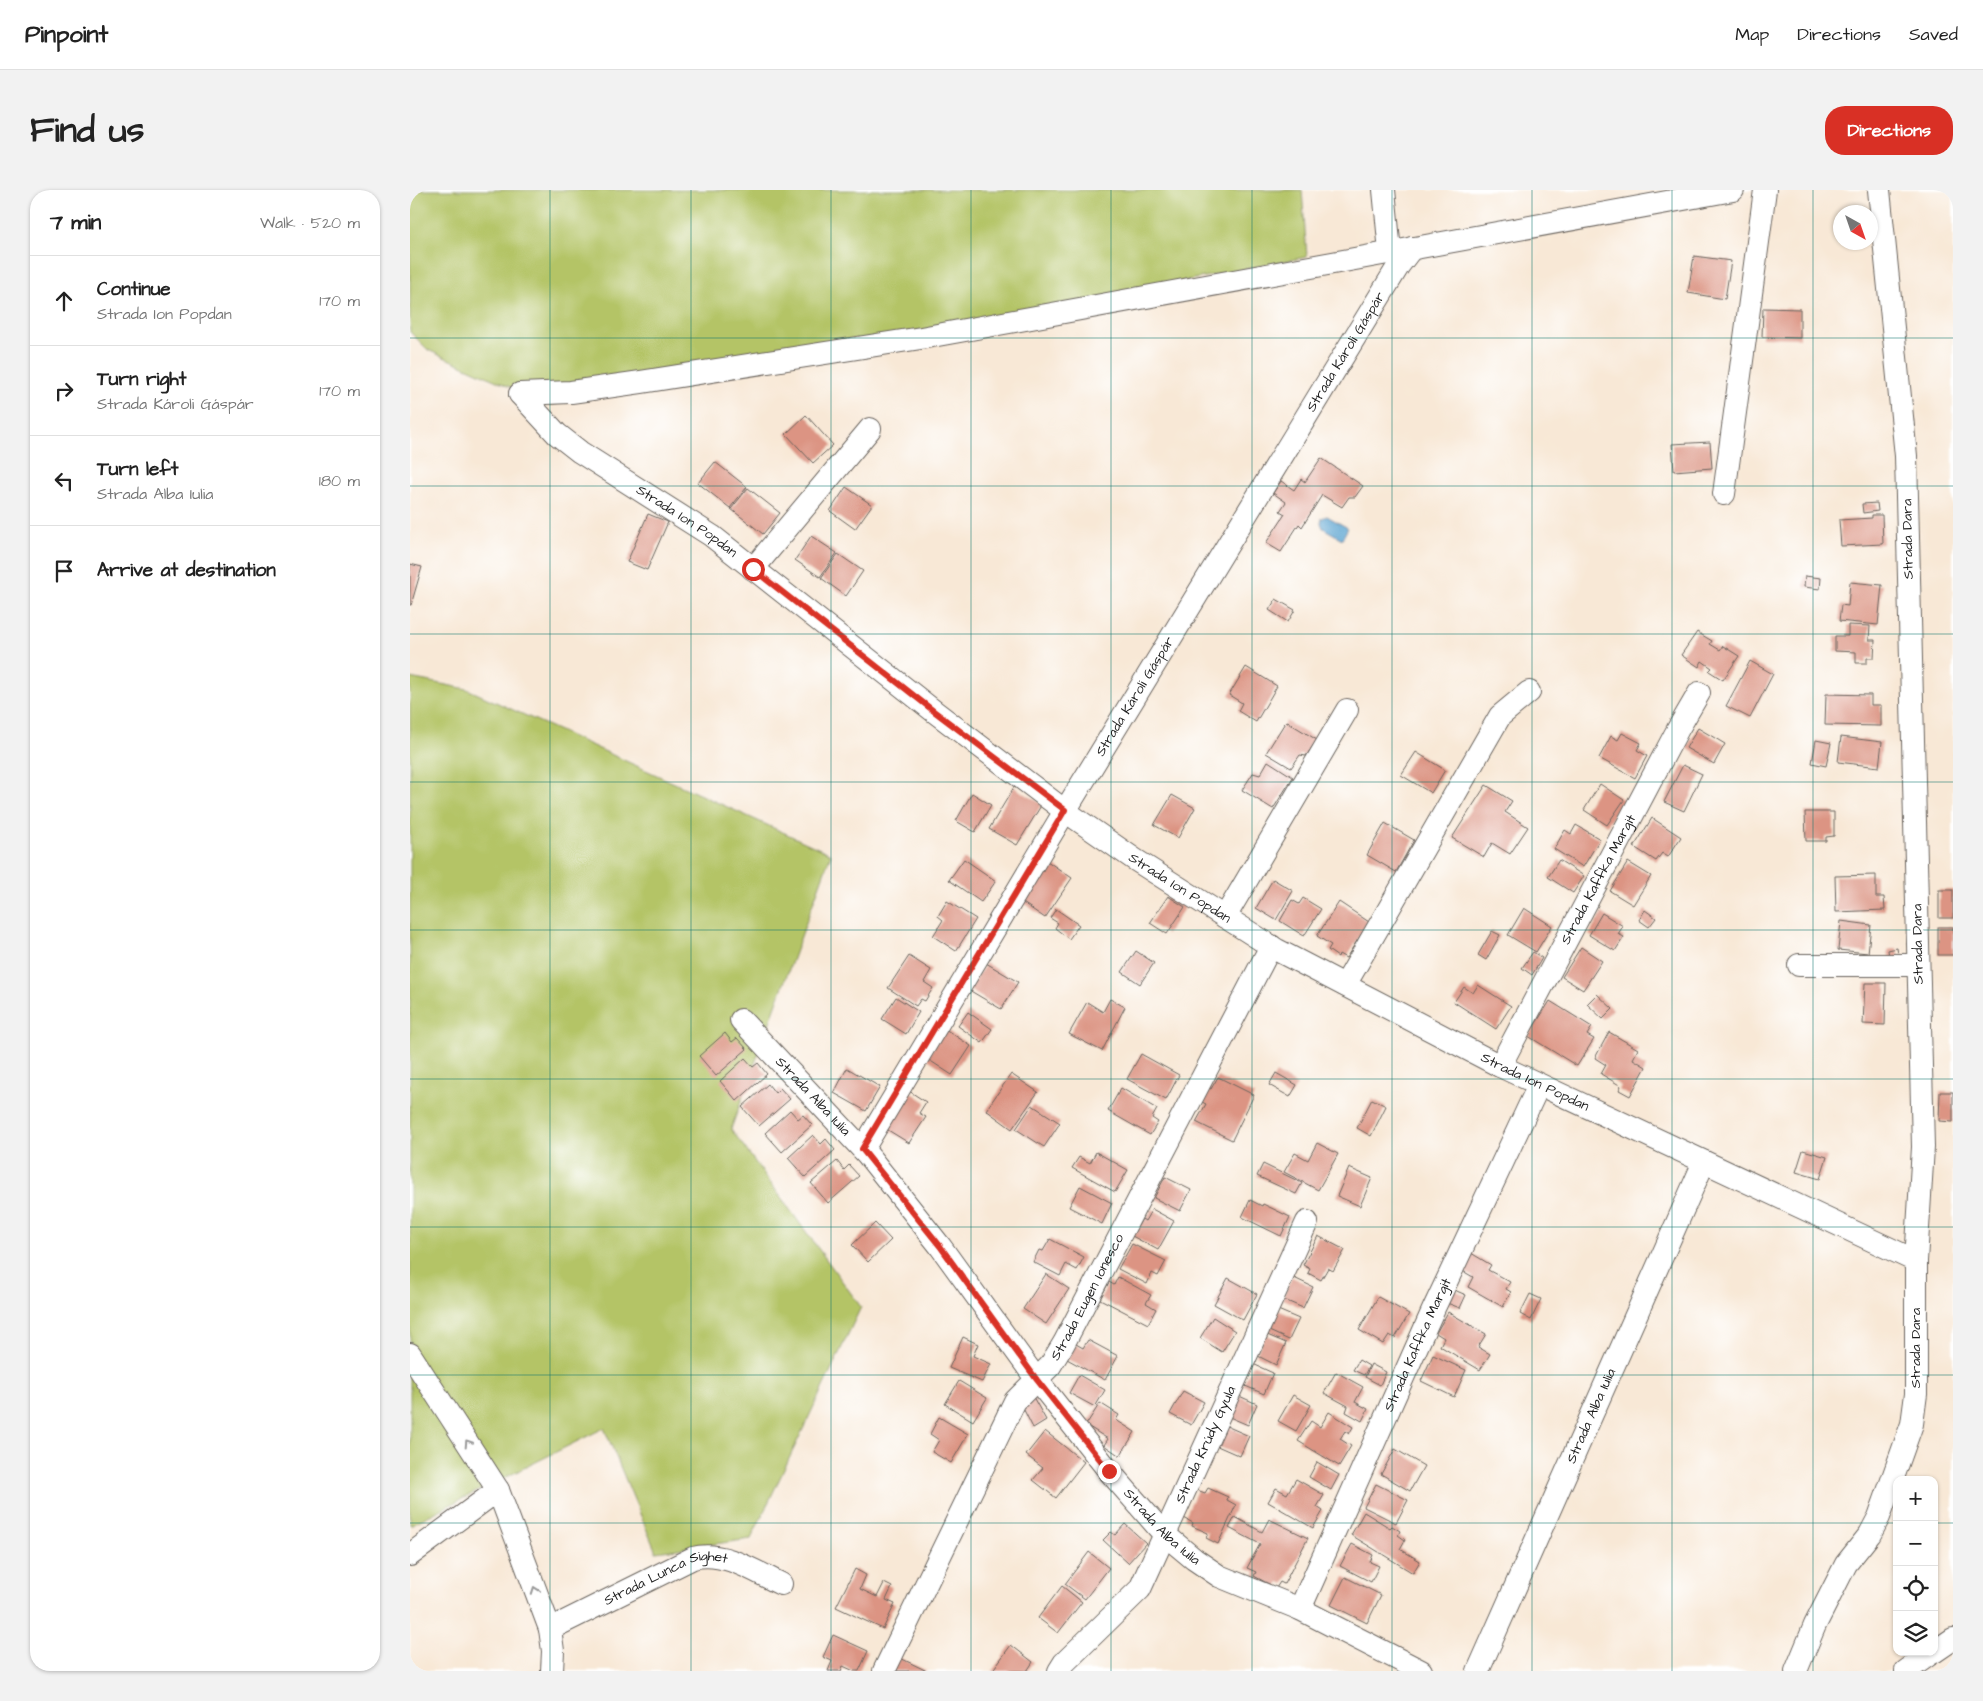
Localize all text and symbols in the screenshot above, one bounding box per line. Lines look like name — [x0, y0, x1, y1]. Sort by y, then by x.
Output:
text: Pinpoint — [25, 18, 108, 52]
text: Map — [1735, 22, 1769, 47]
text: Directions — [1797, 22, 1881, 47]
text: Saved — [1909, 22, 1958, 47]
text: Find us — [30, 106, 144, 155]
button: Directions — [1825, 106, 1953, 155]
north arrow — [1833, 205, 1878, 250]
text: 7 min — [50, 208, 101, 237]
text: Walk · 520 m — [260, 212, 360, 234]
text: Continue — [97, 276, 171, 303]
icon: ahead — [50, 287, 78, 315]
street label: Strada Károli Gáspár — [1302, 288, 1390, 416]
text: 170 m — [319, 290, 360, 312]
text: Strada Ion Popdan — [97, 303, 232, 325]
text: Turn right — [97, 366, 186, 393]
icon: right — [50, 377, 78, 405]
text: 170 m — [319, 380, 360, 402]
text: Strada Károli Gáspár — [97, 393, 254, 415]
text: Turn left — [97, 456, 178, 483]
icon: left — [50, 467, 78, 495]
text: 180 m — [319, 470, 360, 492]
street label: Strada Ion Popdan — [632, 480, 742, 562]
text: Strada Alba Iulia — [97, 483, 213, 505]
street label: Strada Dara — [1897, 499, 1919, 579]
icon: arrive — [50, 557, 78, 585]
text: Arrive at destination — [97, 557, 276, 584]
route start — [742, 558, 765, 581]
street label: Strada Károli Gáspár — [1091, 633, 1179, 760]
street label: Strada Kaffka Margit — [1556, 811, 1641, 948]
street label: Strada Ion Popdan — [1124, 848, 1235, 928]
street label: Strada Dara — [1907, 904, 1929, 984]
street label: Strada Ion Popdan — [1477, 1048, 1592, 1116]
street label: Strada Alba Iulia — [771, 1053, 855, 1140]
street label: Strada Eugen Ionesco — [1046, 1230, 1129, 1364]
street label: Strada Kaffka Margit — [1379, 1275, 1457, 1415]
street label: Strada Dara — [1906, 1308, 1926, 1388]
street label: Strada Alba Iulia — [1561, 1365, 1621, 1467]
street label: Strada Krúdy Gyula — [1170, 1383, 1241, 1507]
one-way arrow — [464, 1440, 474, 1449]
route end — [1098, 1460, 1121, 1483]
map controls — [1893, 1476, 1938, 1656]
button: + — [1893, 1476, 1938, 1521]
street label: Strada Alba Iulia — [1119, 1484, 1204, 1570]
button: − — [1893, 1521, 1938, 1566]
street label: Strada Lunca Sighet — [600, 1546, 730, 1611]
button: locate — [1893, 1566, 1938, 1611]
one-way arrow — [531, 1586, 541, 1595]
button: layers — [1893, 1611, 1938, 1656]

